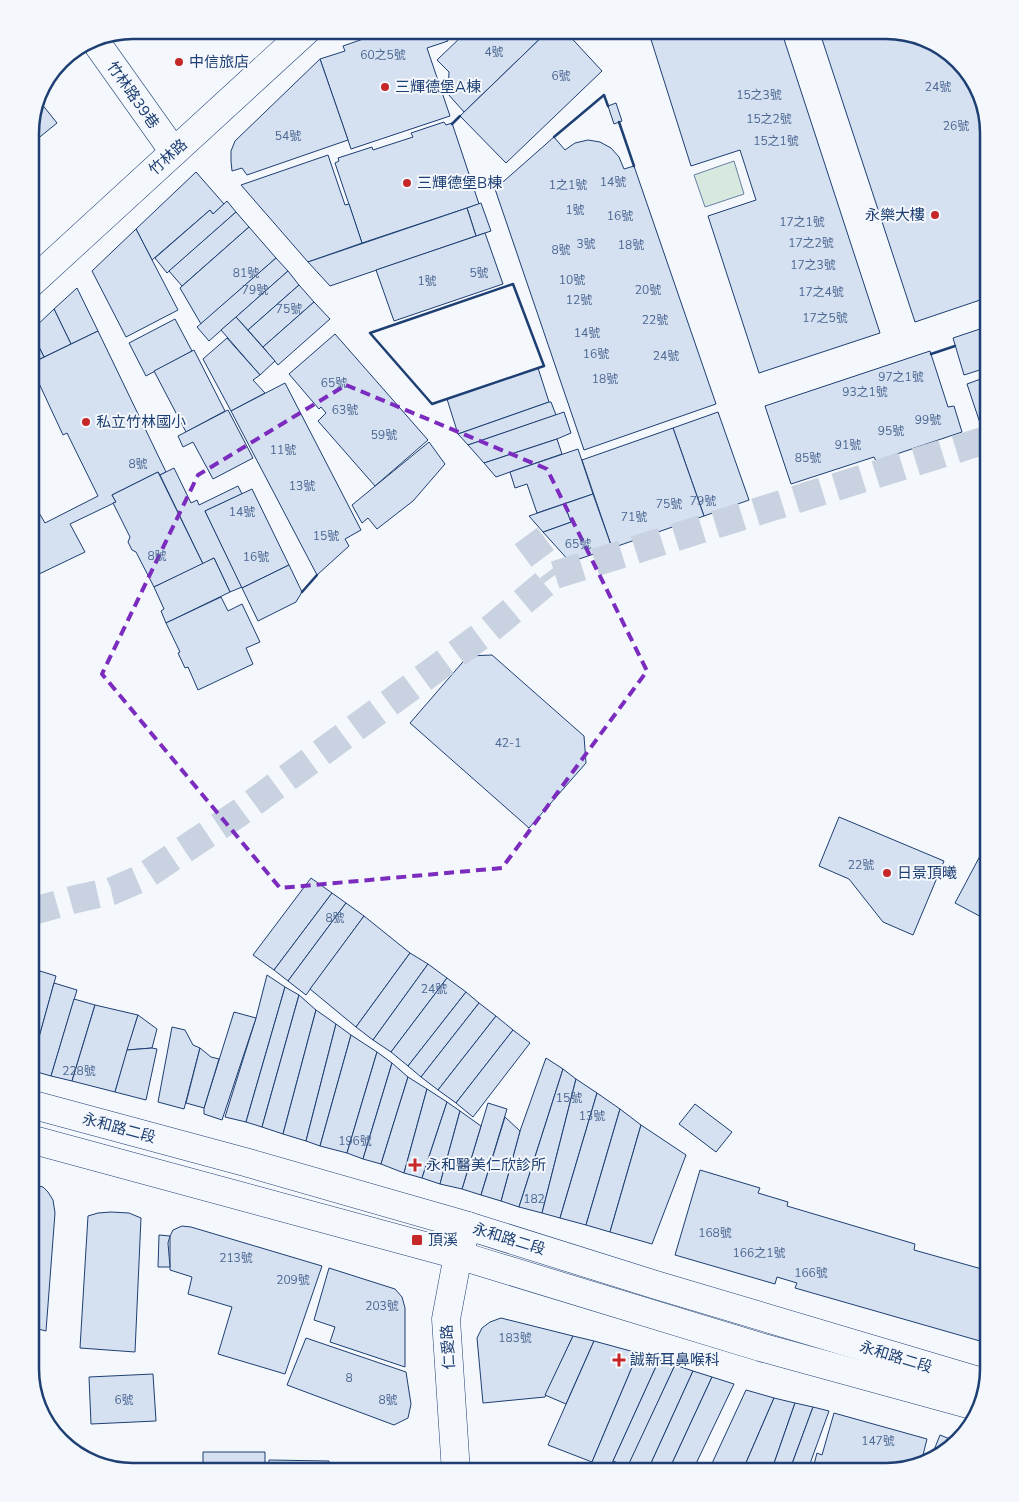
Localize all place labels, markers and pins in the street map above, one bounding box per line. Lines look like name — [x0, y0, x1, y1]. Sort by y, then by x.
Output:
place label: 中信旅店 — [189, 52, 249, 72]
marker: 中信旅店 — [173, 56, 185, 68]
place label: 三輝德堡A棟 — [395, 77, 481, 97]
marker: 三輝德堡A棟 — [379, 81, 391, 93]
place label: 三輝德堡B棟 — [417, 173, 502, 193]
marker: 三輝德堡B棟 — [401, 177, 413, 189]
place label: 永樂大樓 — [865, 205, 925, 225]
marker: 永樂大樓 — [929, 209, 941, 221]
place label: 私立竹林國小 — [96, 412, 186, 432]
marker: 私立竹林國小 — [80, 416, 92, 428]
place label: 日景頂曦 — [897, 863, 957, 883]
marker: 日景頂曦 — [881, 867, 893, 879]
place label: 永和醫美仁欣診所 — [426, 1155, 546, 1175]
marker: 永和醫美仁欣診所 — [408, 1158, 422, 1172]
place label: 頂溪 — [428, 1230, 458, 1250]
marker: 頂溪 — [410, 1233, 424, 1247]
place label: 誠新耳鼻喉科 — [630, 1350, 720, 1370]
marker: 誠新耳鼻喉科 — [612, 1353, 626, 1367]

